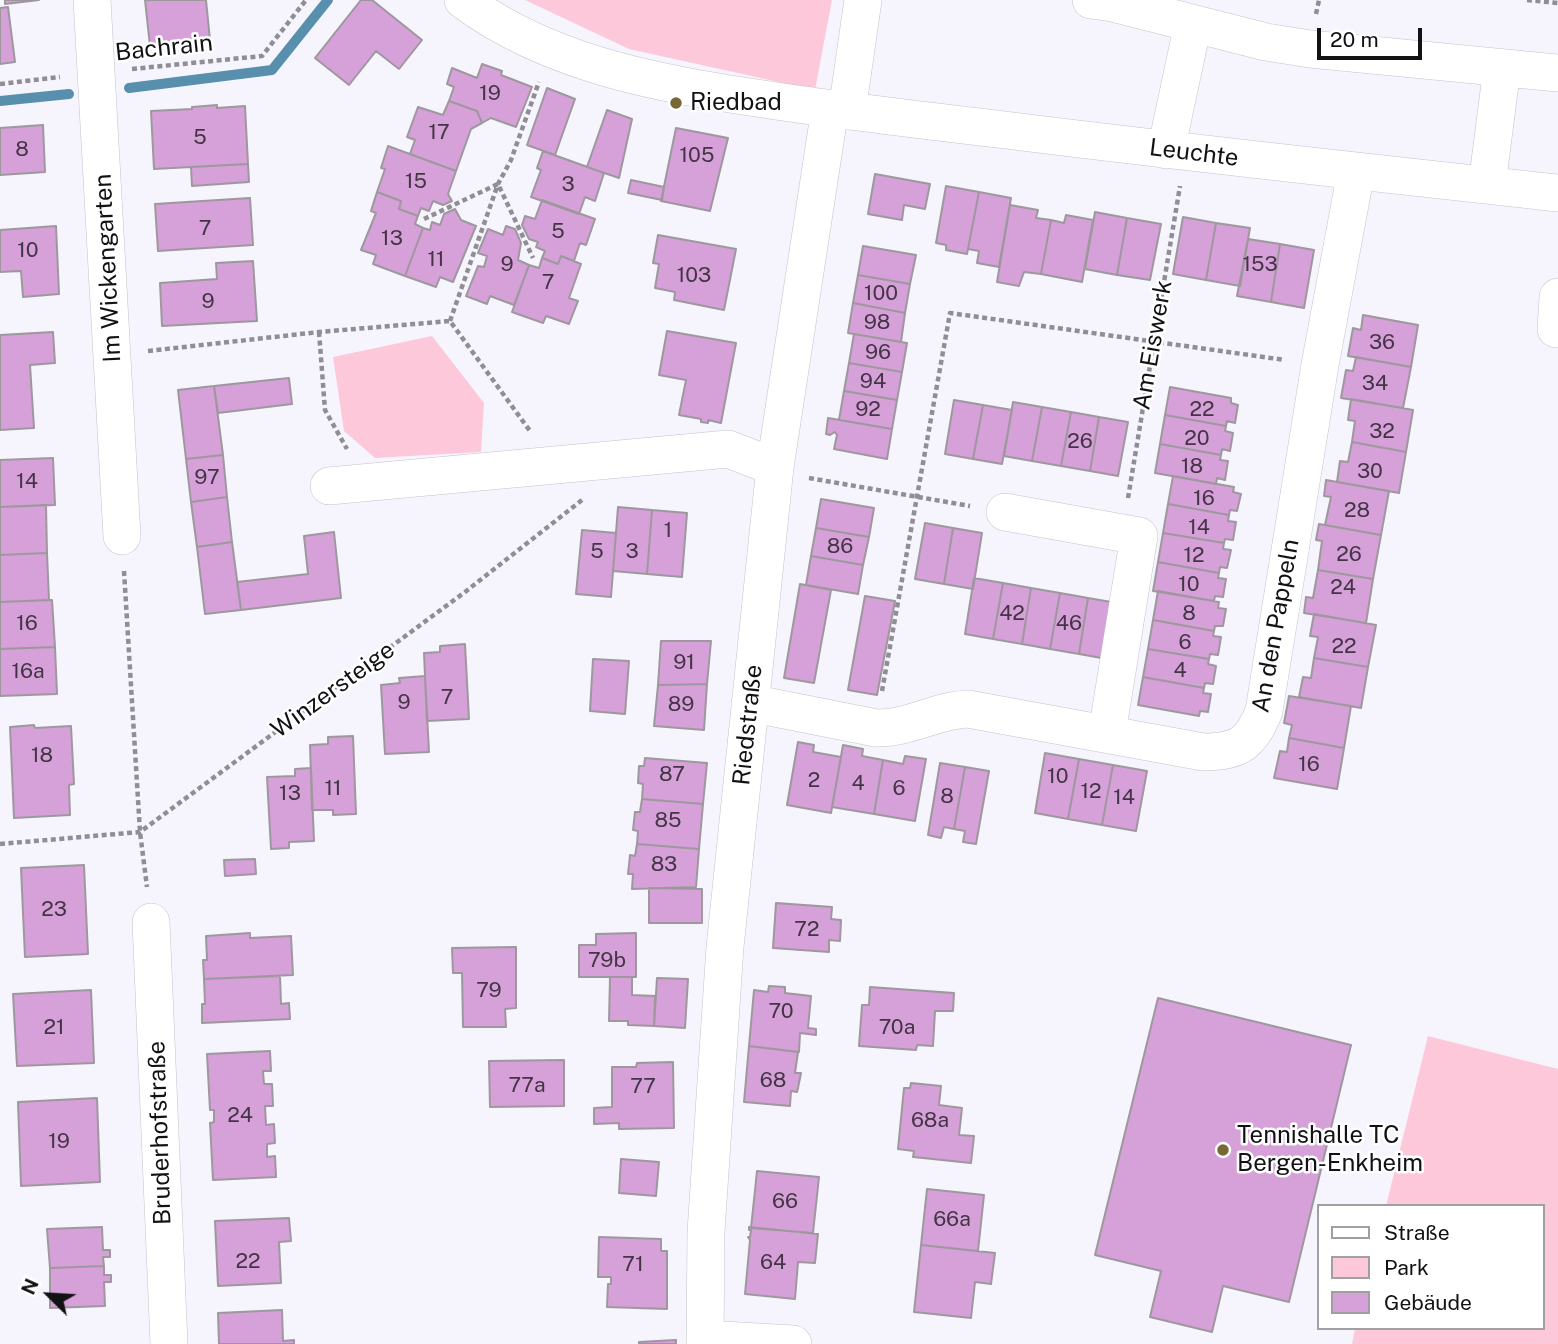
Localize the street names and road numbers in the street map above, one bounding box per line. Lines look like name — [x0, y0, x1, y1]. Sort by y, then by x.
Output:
street label: Bachrain — [114, 29, 214, 67]
street label: Leuchte — [1148, 133, 1240, 173]
street label: Im Wickengarten — [89, 173, 127, 363]
street label: Am Eiswerk — [1127, 278, 1179, 412]
street label: An den Pappeln — [1247, 537, 1305, 715]
street label: Winzersteige — [266, 636, 400, 744]
street label: Riedstraße — [727, 663, 769, 787]
street label: Bruderhofstraße — [142, 1040, 178, 1226]

